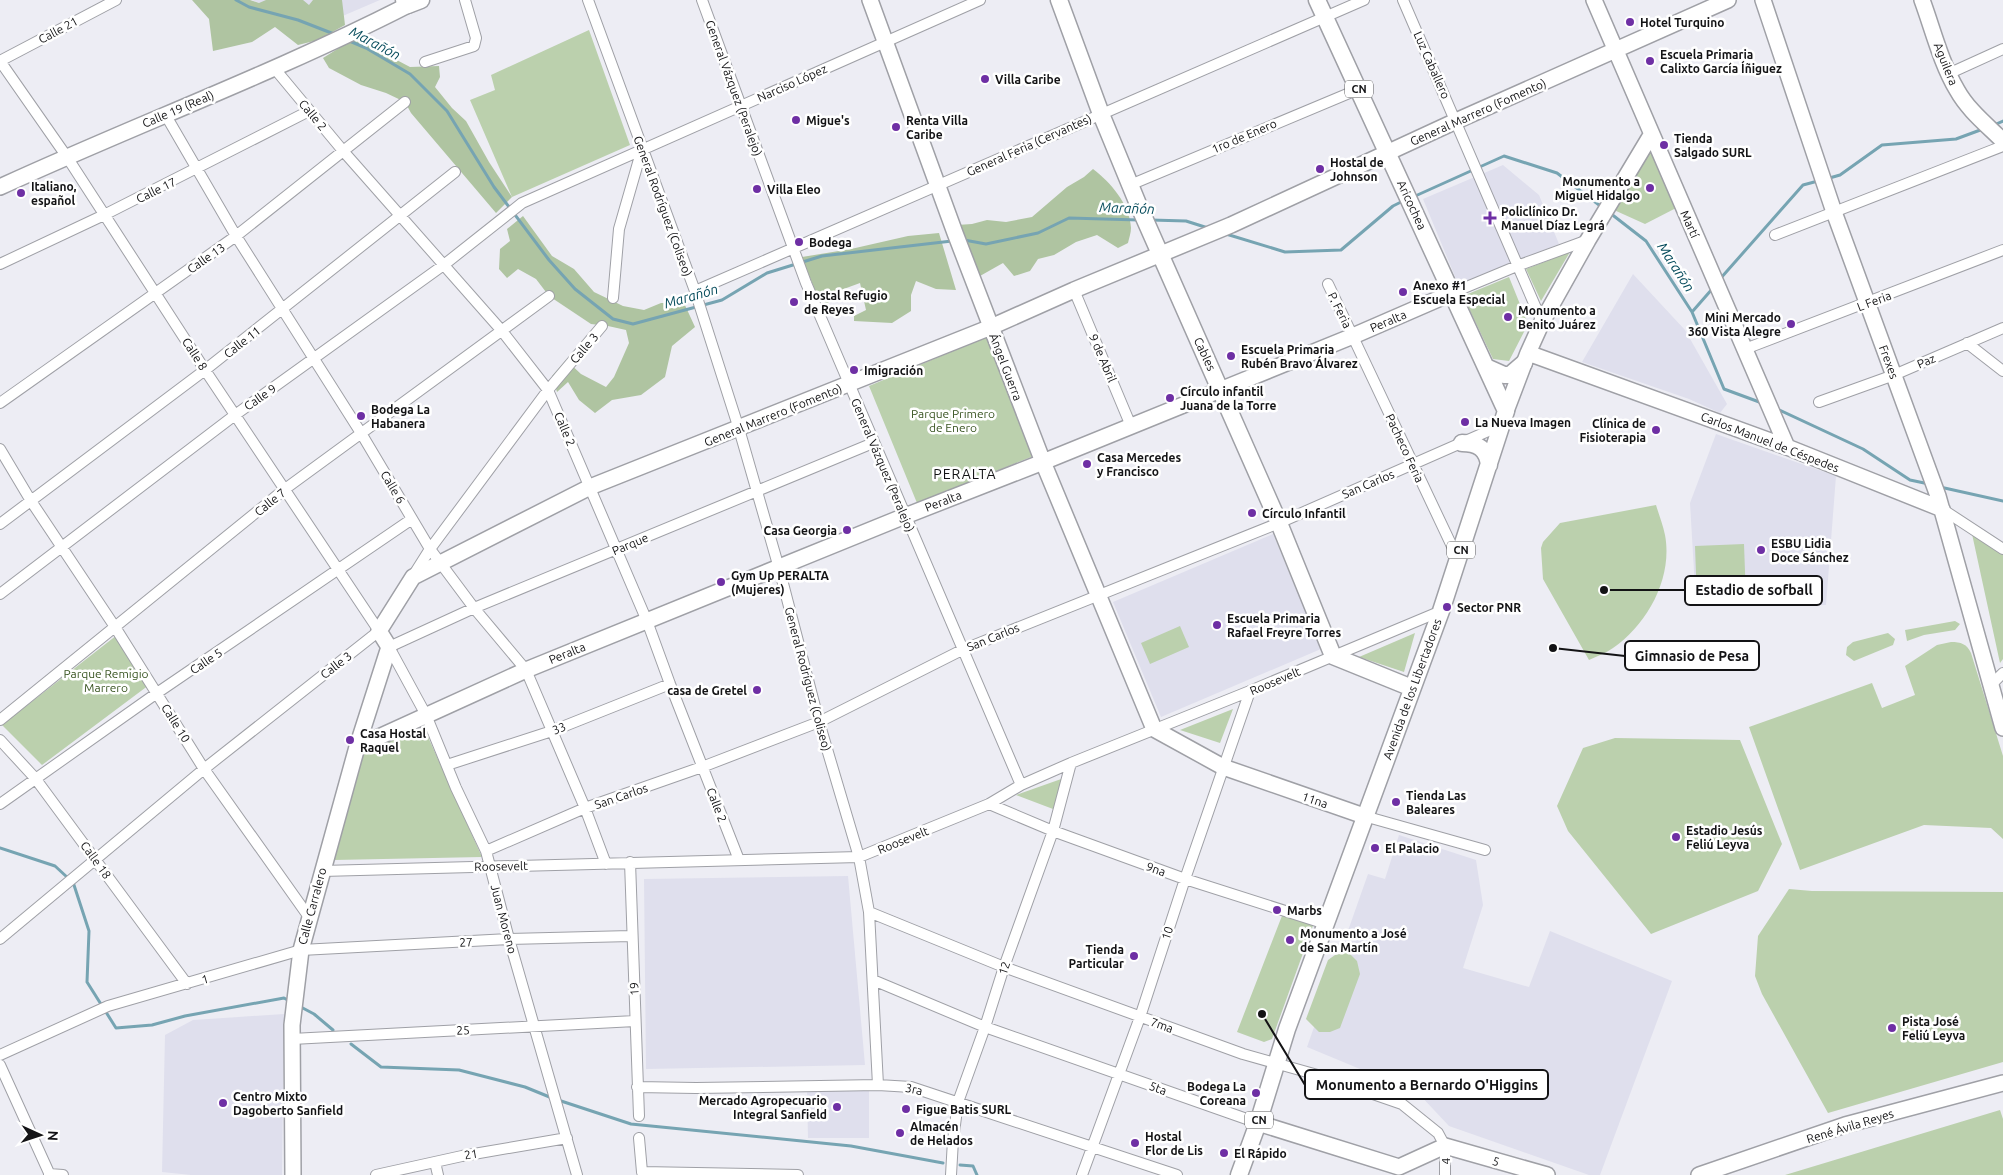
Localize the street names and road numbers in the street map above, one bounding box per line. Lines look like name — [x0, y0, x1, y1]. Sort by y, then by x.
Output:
street label: Calle 21 — [36, 14, 80, 46]
street label: General Vázquez (Peralejo) — [702, 18, 765, 158]
street label: Luz Caballero — [1411, 29, 1453, 101]
street label: Aguilera — [1932, 41, 1960, 87]
street label: Narciso López — [755, 62, 829, 104]
street label: General Marrero (Fomento) — [1408, 76, 1548, 149]
road number: CN — [1345, 80, 1373, 98]
street label: Calle 19 (Real) — [140, 88, 216, 131]
street label: Calle 2 — [296, 97, 330, 133]
street label: General Feria (Cervantes) — [965, 112, 1094, 179]
street label: 1ro de Enero — [1210, 116, 1278, 156]
street label: General Rodríguez (Coliseo) — [631, 134, 695, 278]
street label: Calle 17 — [134, 175, 178, 205]
street label: Aricochea — [1395, 178, 1429, 232]
street label: Martí — [1678, 208, 1702, 241]
street label: Calle 13 — [185, 240, 227, 276]
street label: L Feria — [1855, 289, 1893, 313]
street label: P. Feria — [1326, 290, 1354, 330]
street label: Peralta — [1368, 308, 1408, 334]
street label: Calle 11 — [221, 324, 263, 360]
street label: Calle 3 — [567, 330, 601, 366]
street label: Ángel Guerra — [987, 332, 1025, 402]
street label: 9 de Abril — [1087, 332, 1119, 384]
street label: Calle 8 — [180, 335, 210, 373]
street label: Cables — [1192, 335, 1218, 373]
street label: Frexes — [1877, 343, 1901, 381]
street label: Paz — [1915, 351, 1938, 371]
street label: Calle 9 — [242, 381, 278, 413]
street label: General Marrero (Fomento) — [702, 381, 844, 450]
street label: General Vázquez (Peralejo) — [848, 396, 917, 534]
street label: Calle 2 — [552, 410, 578, 448]
street label: Carlos Manuel de Céspedes — [1699, 410, 1841, 474]
street label: Pacheco Feria — [1383, 412, 1427, 484]
street label: San Carlos — [1340, 467, 1396, 501]
street label: Calle 6 — [378, 468, 408, 506]
street label: Calle 7 — [252, 486, 288, 518]
street label: Peralta — [923, 488, 963, 514]
street label: Parque — [610, 531, 650, 557]
road number: CN — [1447, 542, 1475, 558]
street label: General Rodríguez (Coliseo) — [782, 606, 834, 753]
street label: Avenida de los Libertadores — [1380, 617, 1444, 761]
street label: San Carlos — [965, 621, 1021, 653]
street label: Peralta — [547, 640, 587, 666]
street label: Calle 5 — [187, 646, 225, 676]
street label: Calle 3 — [318, 649, 354, 681]
street label: Roosevelt — [1248, 664, 1302, 697]
street label: Calle 10 — [159, 701, 193, 745]
street label: 33 — [550, 720, 568, 736]
street label: San Carlos — [593, 781, 649, 811]
street label: Calle 2 — [704, 786, 730, 824]
street label: 11na — [1300, 790, 1330, 810]
street label: Roosevelt — [876, 824, 931, 856]
street label: Calle 18 — [78, 839, 114, 881]
street label: Roosevelt — [474, 859, 528, 873]
street label: 9na — [1144, 860, 1168, 878]
street label: Calle Carralero — [295, 866, 329, 946]
street label: Juan Moreno — [489, 883, 519, 955]
street label: 10 — [1159, 924, 1175, 941]
street label: 27 — [459, 935, 473, 949]
street label: 12 — [996, 960, 1012, 976]
street label: 1 — [200, 972, 210, 986]
street label: 19 — [627, 982, 641, 996]
street label: 7ma — [1149, 1015, 1175, 1035]
street label: 25 — [456, 1023, 470, 1037]
street label: 5ta — [1147, 1079, 1169, 1097]
street label: 3ra — [904, 1081, 924, 1097]
street label: René Ávila Reyes — [1805, 1107, 1895, 1145]
road number: CN — [1245, 1112, 1273, 1128]
street label: 21 — [463, 1146, 479, 1162]
street label: 5 — [1491, 1154, 1501, 1168]
street label: 4 — [1439, 1157, 1452, 1164]

